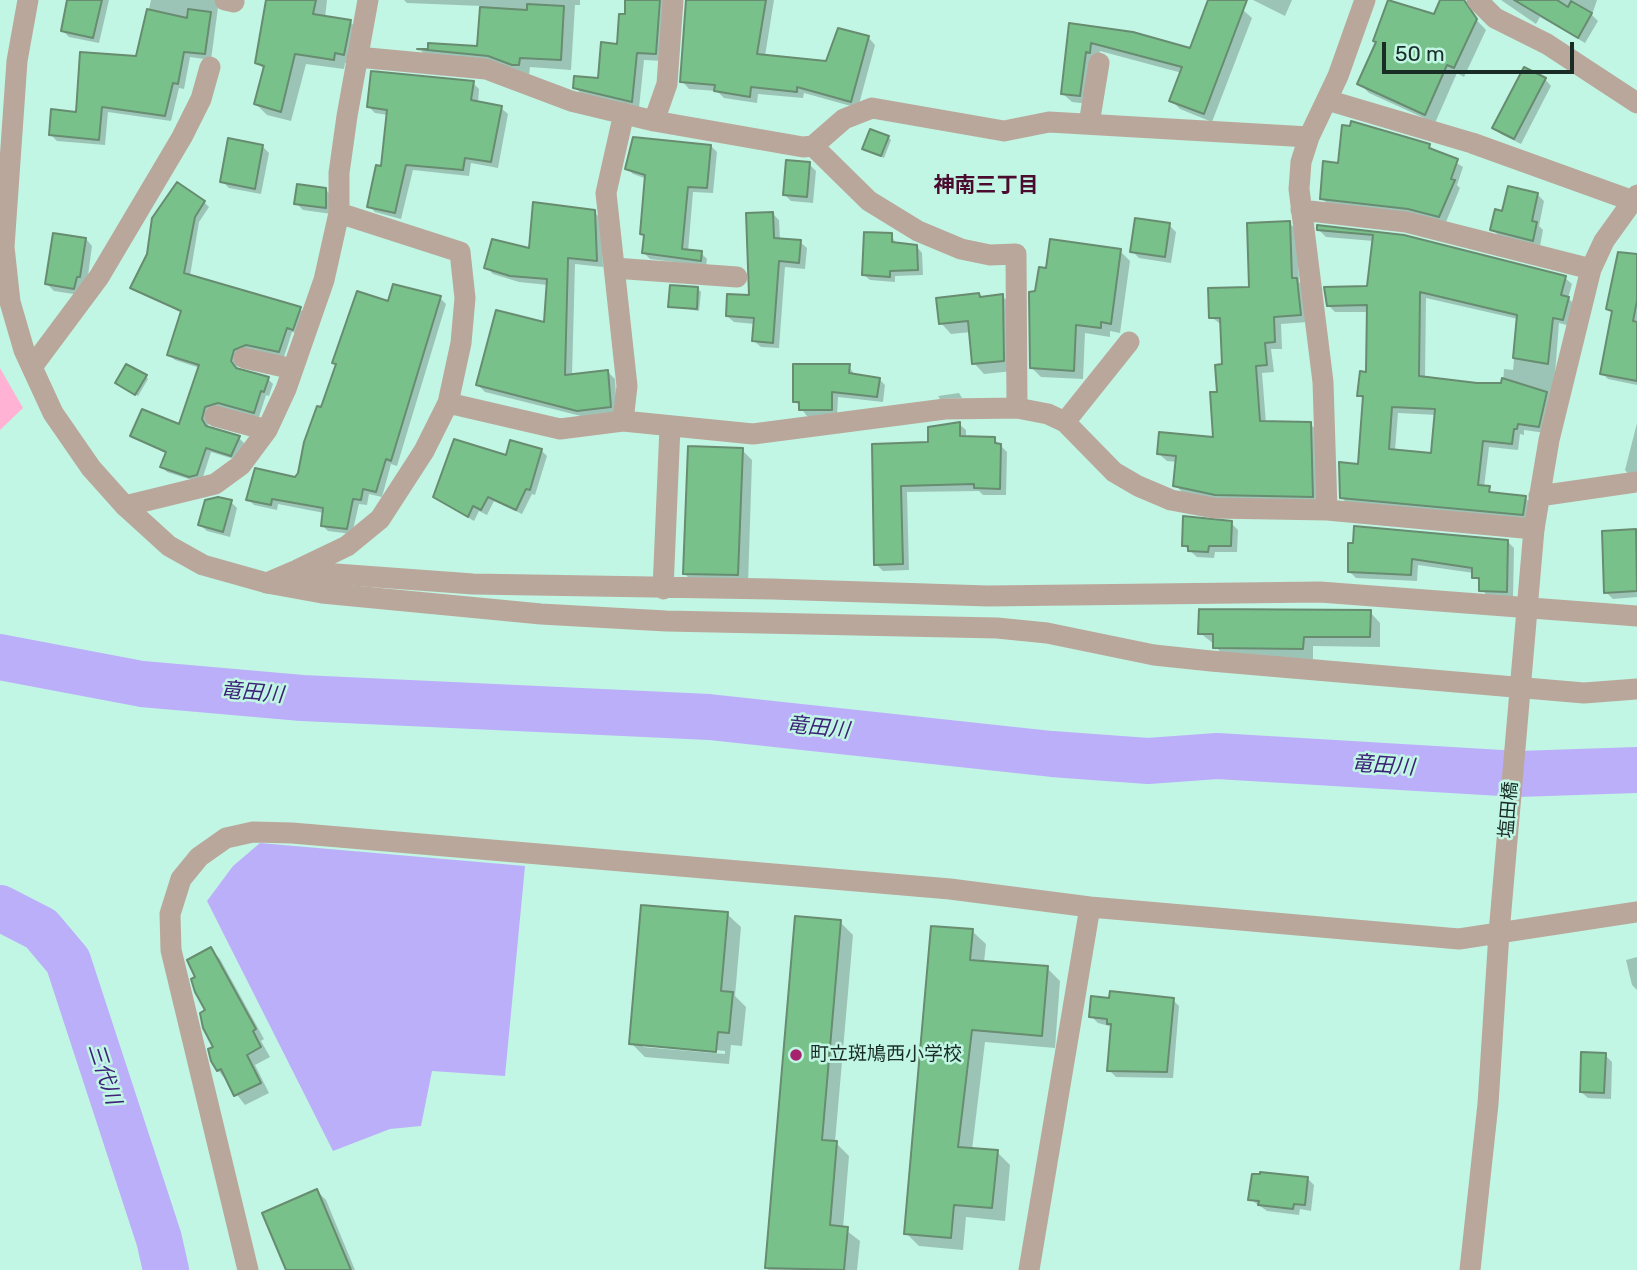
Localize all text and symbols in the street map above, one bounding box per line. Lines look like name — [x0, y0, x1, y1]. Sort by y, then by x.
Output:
scale bar — [1385, 28, 1578, 72]
text: 50 m — [1395, 41, 1445, 66]
district label: 神南三丁目 — [934, 173, 1038, 199]
water label: 竜田川 — [220, 678, 284, 708]
water label: 竜田川 — [785, 712, 851, 744]
water label: 竜田川 — [1351, 751, 1415, 781]
street label: 塩田橋 — [1495, 781, 1523, 839]
water label: 三代川 — [82, 1040, 126, 1108]
place label: 町立斑鳩西小学校 — [810, 1044, 962, 1066]
marker: 町立斑鳩西小学校 — [788, 1047, 804, 1063]

